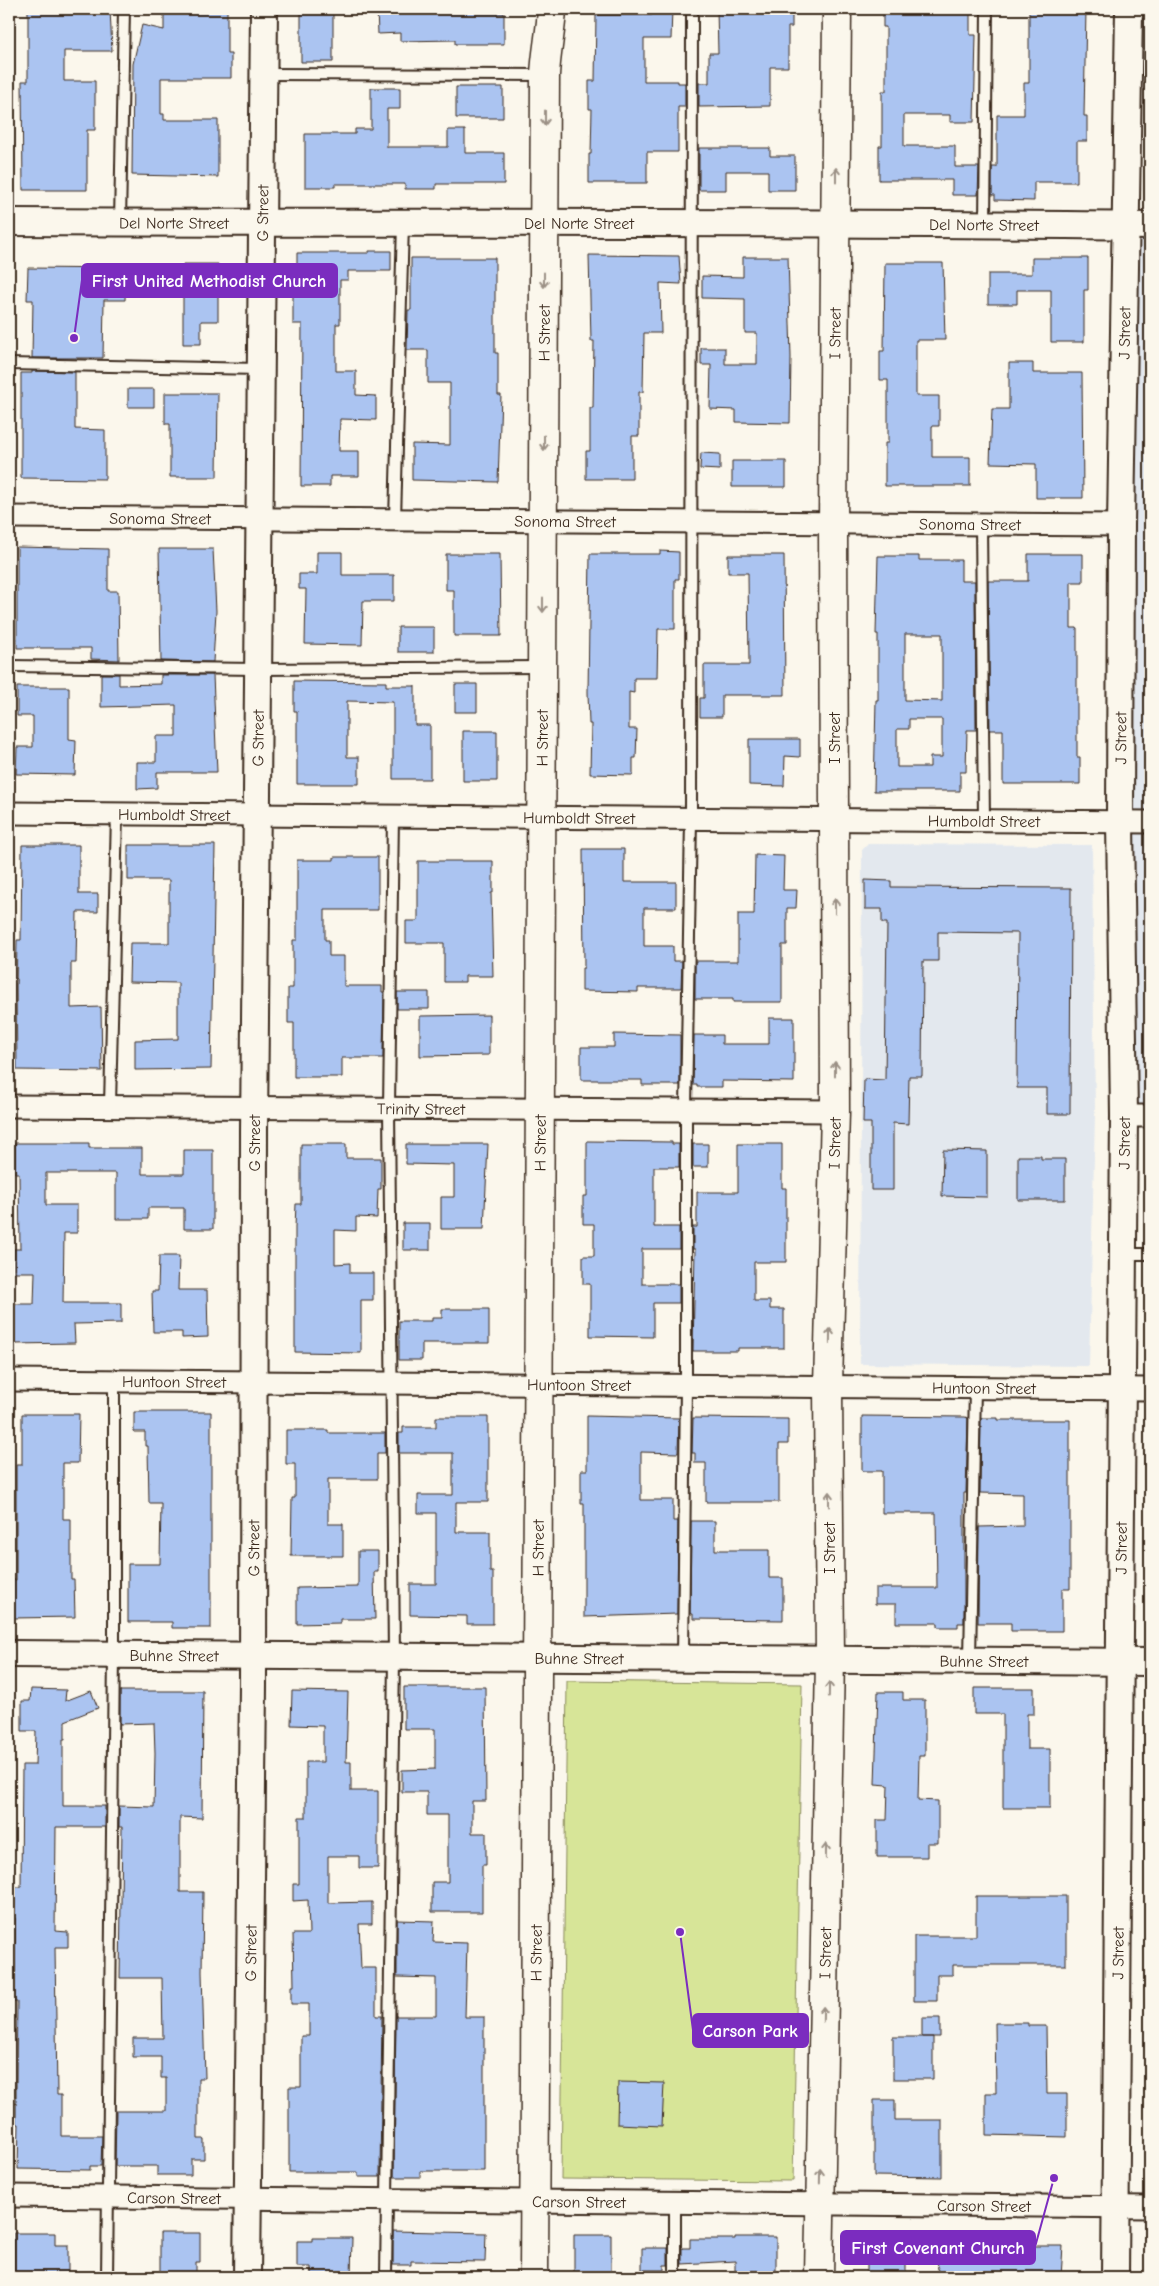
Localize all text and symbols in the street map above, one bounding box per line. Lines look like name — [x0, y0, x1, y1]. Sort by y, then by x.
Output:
one-way arrow — [540, 109, 550, 125]
one-way arrow — [831, 167, 841, 183]
street label: G Street — [254, 184, 272, 242]
street label: Del Norte Street — [119, 214, 229, 233]
street label: Del Norte Street — [524, 215, 634, 233]
street label: Del Norte Street — [929, 216, 1040, 235]
callout: First United Methodist Church — [82, 264, 337, 297]
text: First United Methodist Church — [92, 271, 326, 292]
one-way arrow — [540, 272, 549, 288]
street label: H Street — [536, 304, 554, 362]
street label: J Street — [1116, 306, 1134, 360]
street label: I Street — [826, 307, 845, 359]
one-way arrow — [539, 434, 549, 450]
street label: Sonoma Street — [109, 510, 211, 528]
street label: Sonoma Street — [514, 513, 616, 531]
street label: Sonoma Street — [919, 516, 1021, 534]
one-way arrow — [538, 596, 548, 613]
street label: G Street — [249, 709, 268, 767]
street label: H Street — [534, 709, 552, 767]
street label: J Street — [1112, 711, 1130, 764]
street label: I Street — [826, 712, 844, 764]
street label: Humboldt Street — [118, 806, 231, 825]
street label: Humboldt Street — [523, 809, 636, 828]
street label: Humboldt Street — [928, 812, 1040, 831]
one-way arrow — [830, 898, 840, 914]
one-way arrow — [830, 1061, 840, 1077]
street label: Trinity Street — [377, 1100, 466, 1119]
street label: G Street — [246, 1114, 264, 1172]
street label: H Street — [532, 1114, 550, 1172]
street label: J Street — [1116, 1116, 1134, 1170]
street label: I Street — [826, 1117, 845, 1169]
one-way arrow — [825, 1328, 834, 1344]
street label: Huntoon Street — [122, 1373, 226, 1392]
street label: Huntoon Street — [527, 1376, 631, 1395]
street label: Huntoon Street — [932, 1379, 1036, 1398]
one-way arrow — [824, 1491, 834, 1507]
street label: G Street — [245, 1519, 263, 1577]
street label: H Street — [529, 1519, 548, 1577]
street label: J Street — [1112, 1521, 1131, 1574]
street label: I Street — [821, 1522, 839, 1574]
street label: Buhne Street — [129, 1647, 219, 1665]
street label: Buhne Street — [534, 1650, 624, 1668]
street label: Buhne Street — [939, 1653, 1029, 1671]
one-way arrow — [824, 1681, 834, 1697]
one-way arrow — [821, 1843, 831, 1860]
street label: G Street — [242, 1924, 261, 1982]
street label: H Street — [527, 1924, 546, 1982]
street label: J Street — [1109, 1926, 1128, 1979]
street label: I Street — [816, 1927, 835, 1979]
one-way arrow — [818, 2006, 828, 2022]
callout: Carson Park — [693, 2014, 808, 2047]
text: Carson Park — [702, 2021, 798, 2042]
one-way arrow — [815, 2168, 825, 2184]
street label: Carson Street — [127, 2189, 221, 2208]
street label: Carson Street — [532, 2193, 626, 2212]
street label: Carson Street — [937, 2197, 1031, 2216]
callout: First Covenant Church — [841, 2231, 1035, 2264]
text: First Covenant Church — [851, 2238, 1025, 2259]

